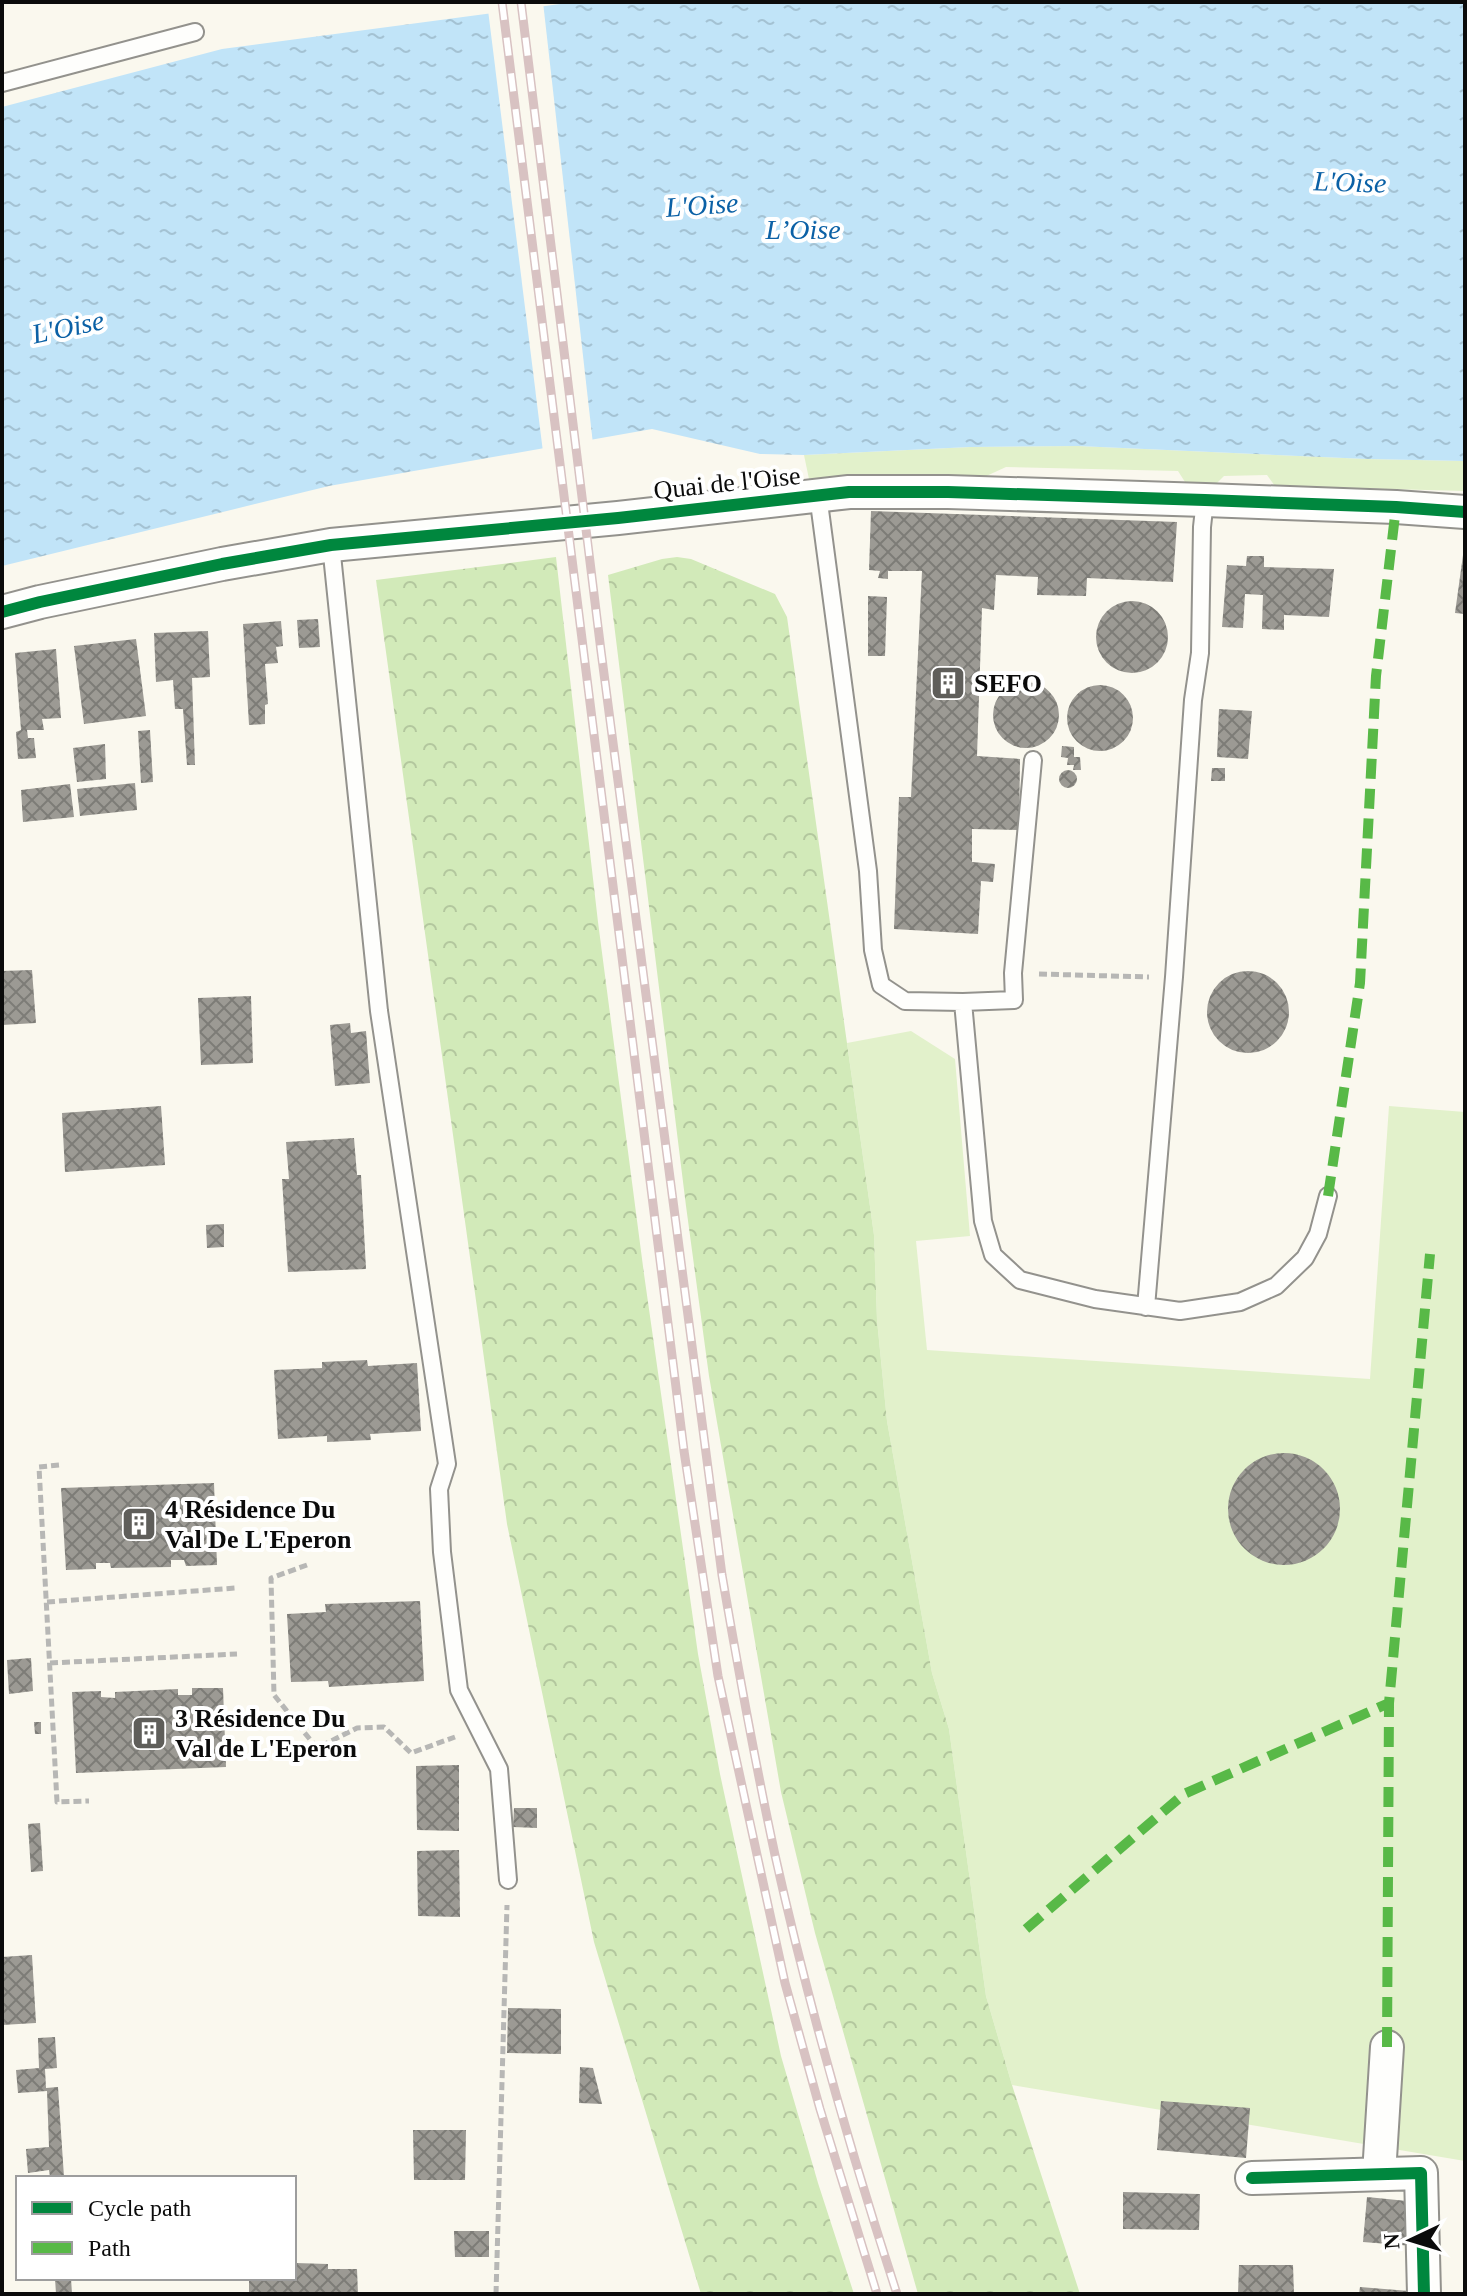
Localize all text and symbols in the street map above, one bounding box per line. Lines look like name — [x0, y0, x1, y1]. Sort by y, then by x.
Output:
water label: L'Oise — [1312, 165, 1387, 199]
water label: L'Oise — [664, 187, 739, 223]
water label: L’Oise — [764, 214, 841, 245]
water label: L'Oise — [28, 304, 107, 350]
street label: Quai de l'Oise — [652, 461, 802, 505]
building icon: SEFO — [929, 664, 967, 702]
place label: SEFO — [974, 669, 1042, 698]
place label: 4 Résidence Du Val De L'Eperon — [165, 1495, 352, 1554]
building icon: 4 Résidence Du Val De L'Eperon — [120, 1505, 158, 1543]
place label: 3 Résidence Du Val de L'Eperon — [175, 1704, 358, 1763]
building icon: 3 Résidence Du Val de L'Eperon — [130, 1714, 168, 1752]
legend — [16, 2176, 296, 2280]
text: Cycle path — [88, 2195, 191, 2221]
north arrow — [1371, 2200, 1451, 2280]
text: N — [1379, 2232, 1405, 2250]
text: Path — [88, 2235, 131, 2261]

